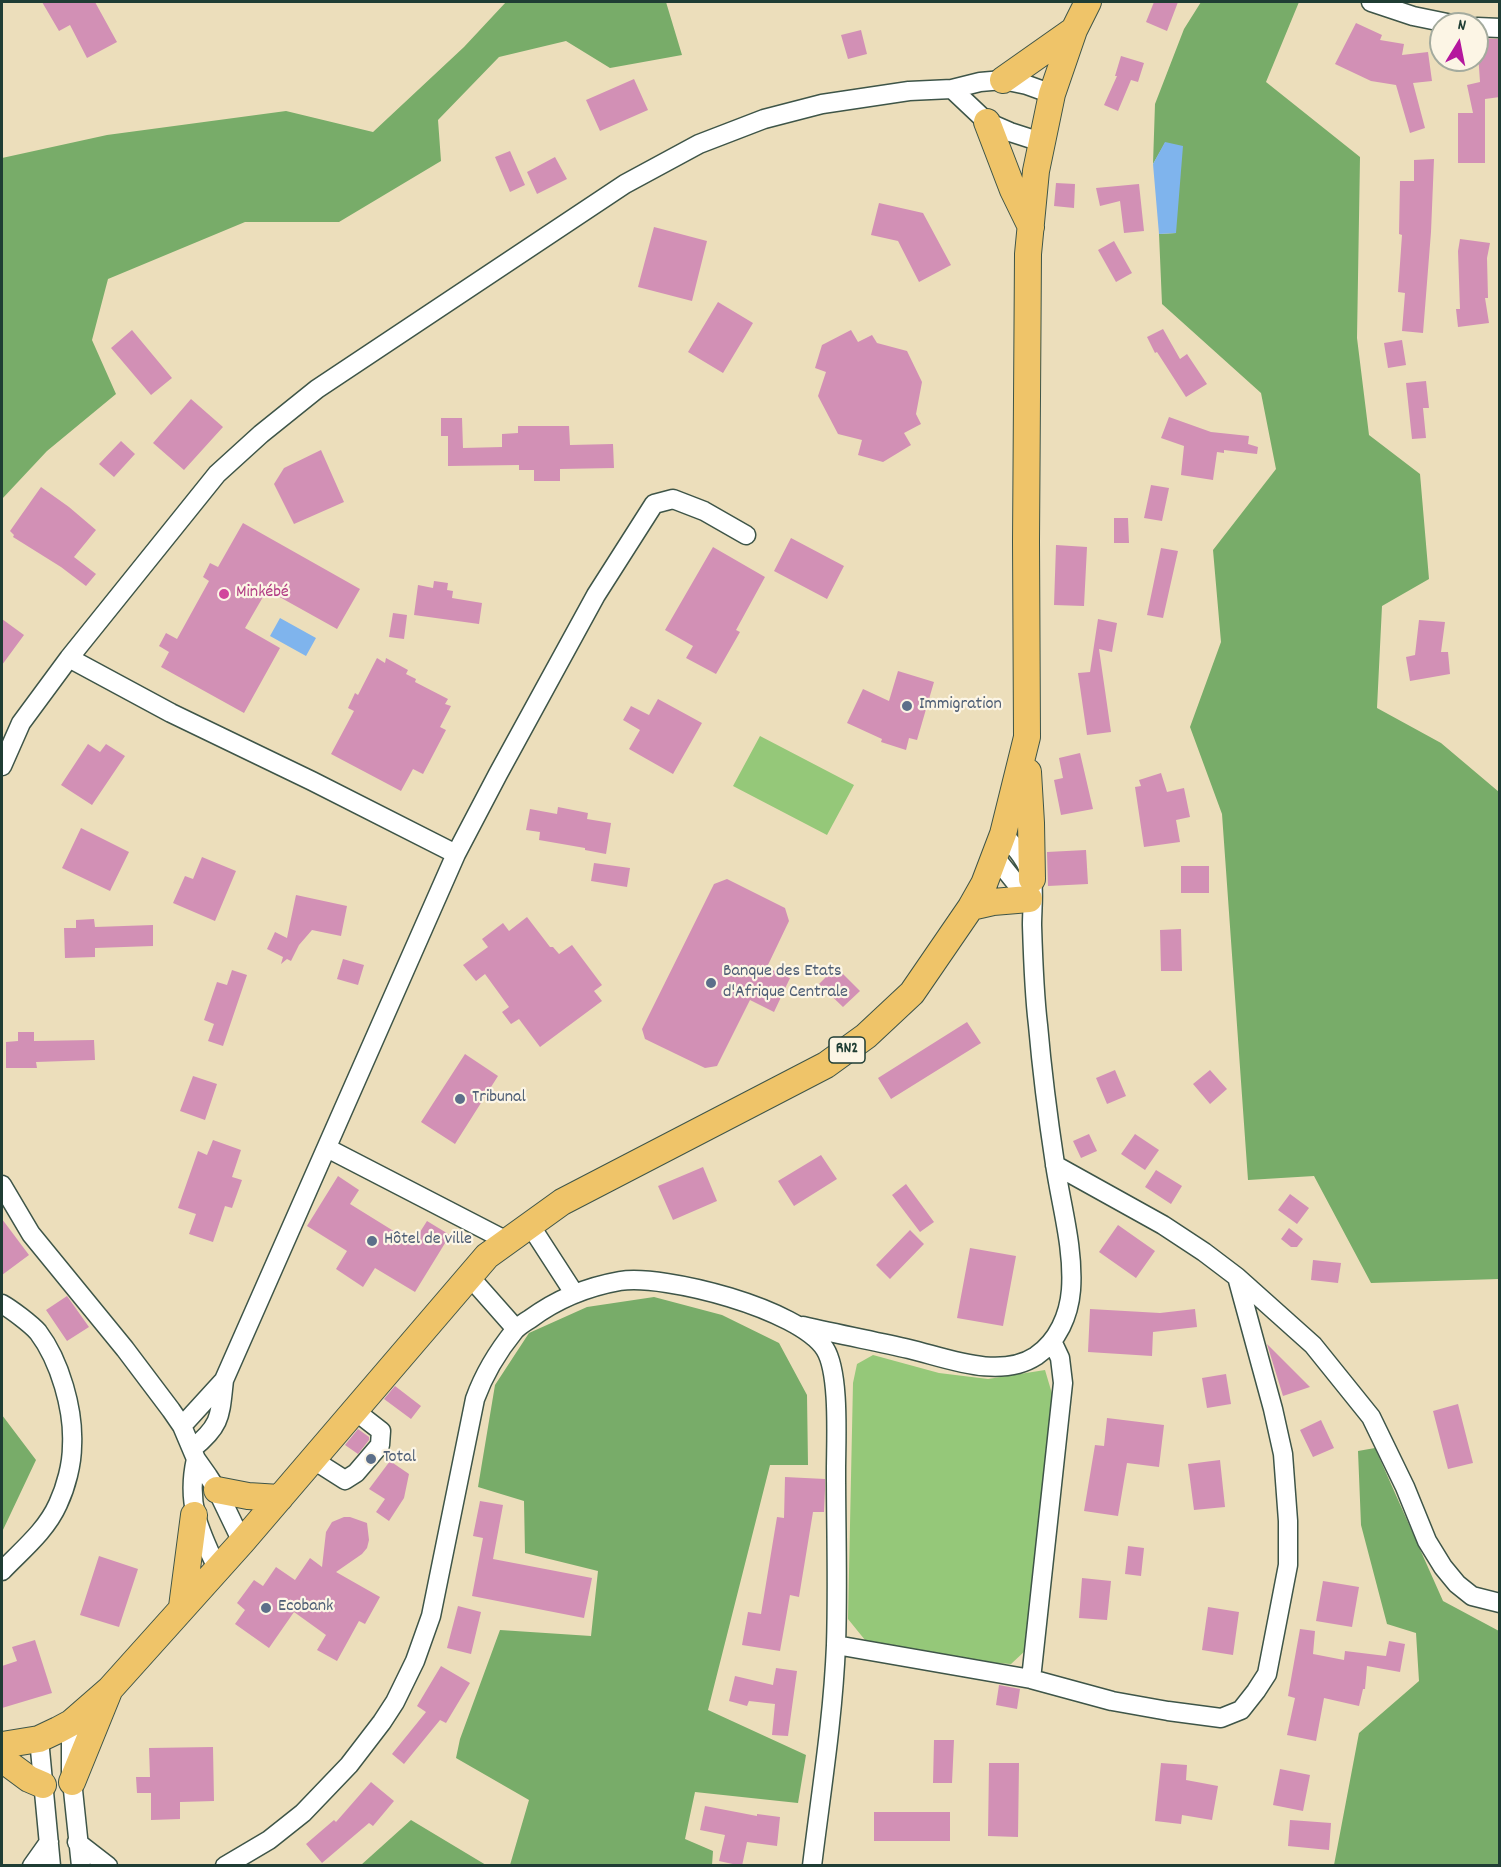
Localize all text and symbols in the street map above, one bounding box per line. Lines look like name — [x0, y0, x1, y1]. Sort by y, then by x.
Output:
north arrow — [1429, 12, 1489, 72]
text: N — [1456, 14, 1468, 38]
place label: Minkébé — [236, 583, 289, 605]
marker: Minkébé — [217, 587, 231, 601]
place label: Immigration — [919, 695, 1002, 717]
marker: Immigration — [900, 699, 914, 713]
place label: Banque des Etats d'Afrique Centrale — [723, 962, 848, 1004]
marker: Banque des Etats d'Afrique Centrale — [704, 976, 718, 990]
road number: RN2 — [829, 1037, 865, 1063]
place label: Tribunal — [472, 1088, 526, 1110]
marker: Tribunal — [453, 1092, 467, 1106]
place label: Hôtel de ville — [384, 1230, 472, 1252]
marker: Hôtel de ville — [365, 1234, 379, 1248]
place label: Total — [383, 1448, 416, 1470]
marker: Total — [364, 1452, 378, 1466]
place label: Ecobank — [278, 1597, 333, 1619]
marker: Ecobank — [259, 1601, 273, 1615]

